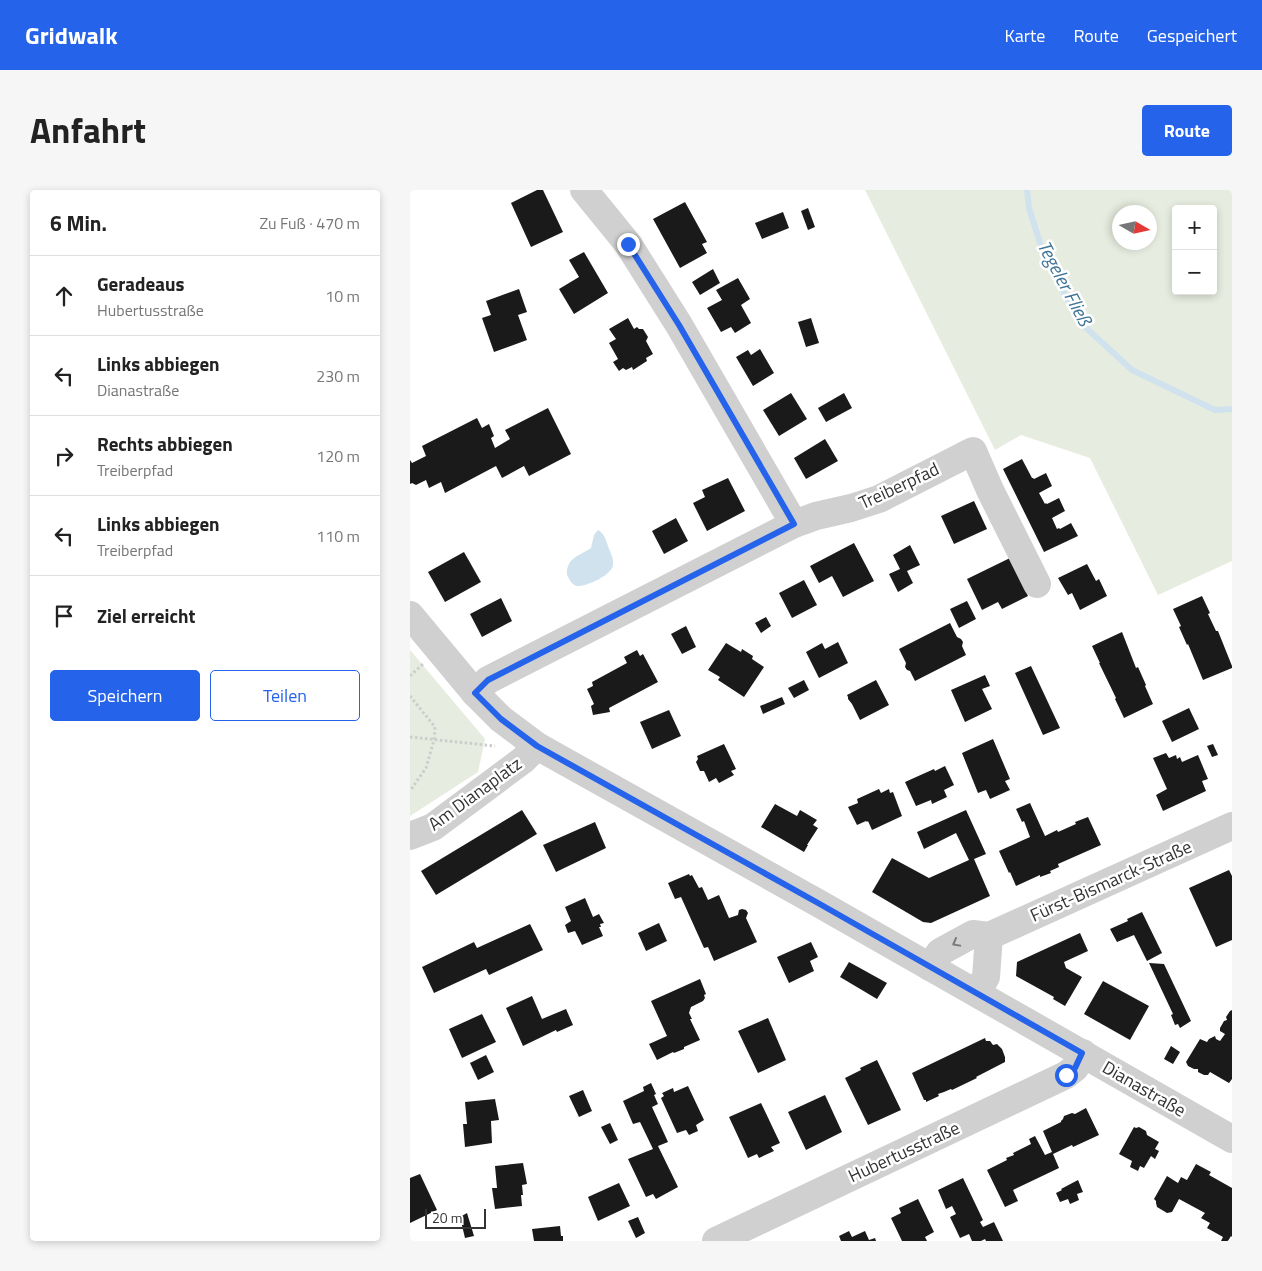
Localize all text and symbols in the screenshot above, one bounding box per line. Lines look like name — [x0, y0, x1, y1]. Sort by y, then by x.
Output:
text: Gridwalk — [25, 17, 118, 53]
text: Karte — [1004, 22, 1045, 49]
text: Route — [1073, 22, 1119, 49]
text: Gespeichert — [1147, 22, 1237, 49]
text: Anfahrt — [30, 103, 146, 157]
button: Route — [1142, 105, 1232, 156]
north arrow — [1112, 205, 1157, 250]
map controls — [1172, 205, 1217, 295]
button: + — [1172, 205, 1217, 250]
text: 6 Min. — [50, 207, 107, 239]
text: Zu Fuß · 470 m — [259, 211, 360, 235]
route end — [617, 233, 640, 256]
water label: Tegeler Fließ — [1031, 235, 1100, 331]
button: − — [1172, 250, 1217, 295]
text: Geradeaus — [97, 269, 184, 298]
icon: ahead — [50, 282, 78, 310]
text: 10 m — [325, 284, 360, 308]
text: Hubertusstraße — [97, 298, 204, 322]
text: Links abbiegen — [97, 349, 220, 378]
icon: left — [50, 362, 78, 390]
text: 230 m — [316, 364, 360, 388]
text: Dianastraße — [97, 378, 179, 402]
text: Rechts abbiegen — [97, 429, 233, 458]
icon: right — [50, 442, 78, 470]
text: 120 m — [316, 444, 360, 468]
street label: Treiberpfad — [854, 455, 943, 516]
text: Treiberpfad — [97, 458, 173, 482]
text: Links abbiegen — [97, 509, 220, 538]
icon: left — [50, 522, 78, 550]
text: 110 m — [316, 524, 360, 548]
text: Treiberpfad — [97, 538, 173, 562]
text: Ziel erreicht — [97, 601, 195, 630]
icon: arrive — [50, 602, 78, 630]
button: Speichern — [50, 670, 200, 721]
button: Teilen — [210, 670, 360, 721]
street label: Am Dianaplatz — [422, 750, 527, 837]
street label: Fürst-Bismarck-Straße — [1026, 833, 1196, 928]
one-way arrow — [952, 937, 961, 947]
street label: Dianastraße — [1097, 1054, 1191, 1123]
route start — [1055, 1064, 1078, 1087]
street label: Hubertusstraße — [844, 1114, 964, 1189]
scale bar — [425, 1206, 486, 1229]
text: 20 m — [432, 1207, 462, 1228]

